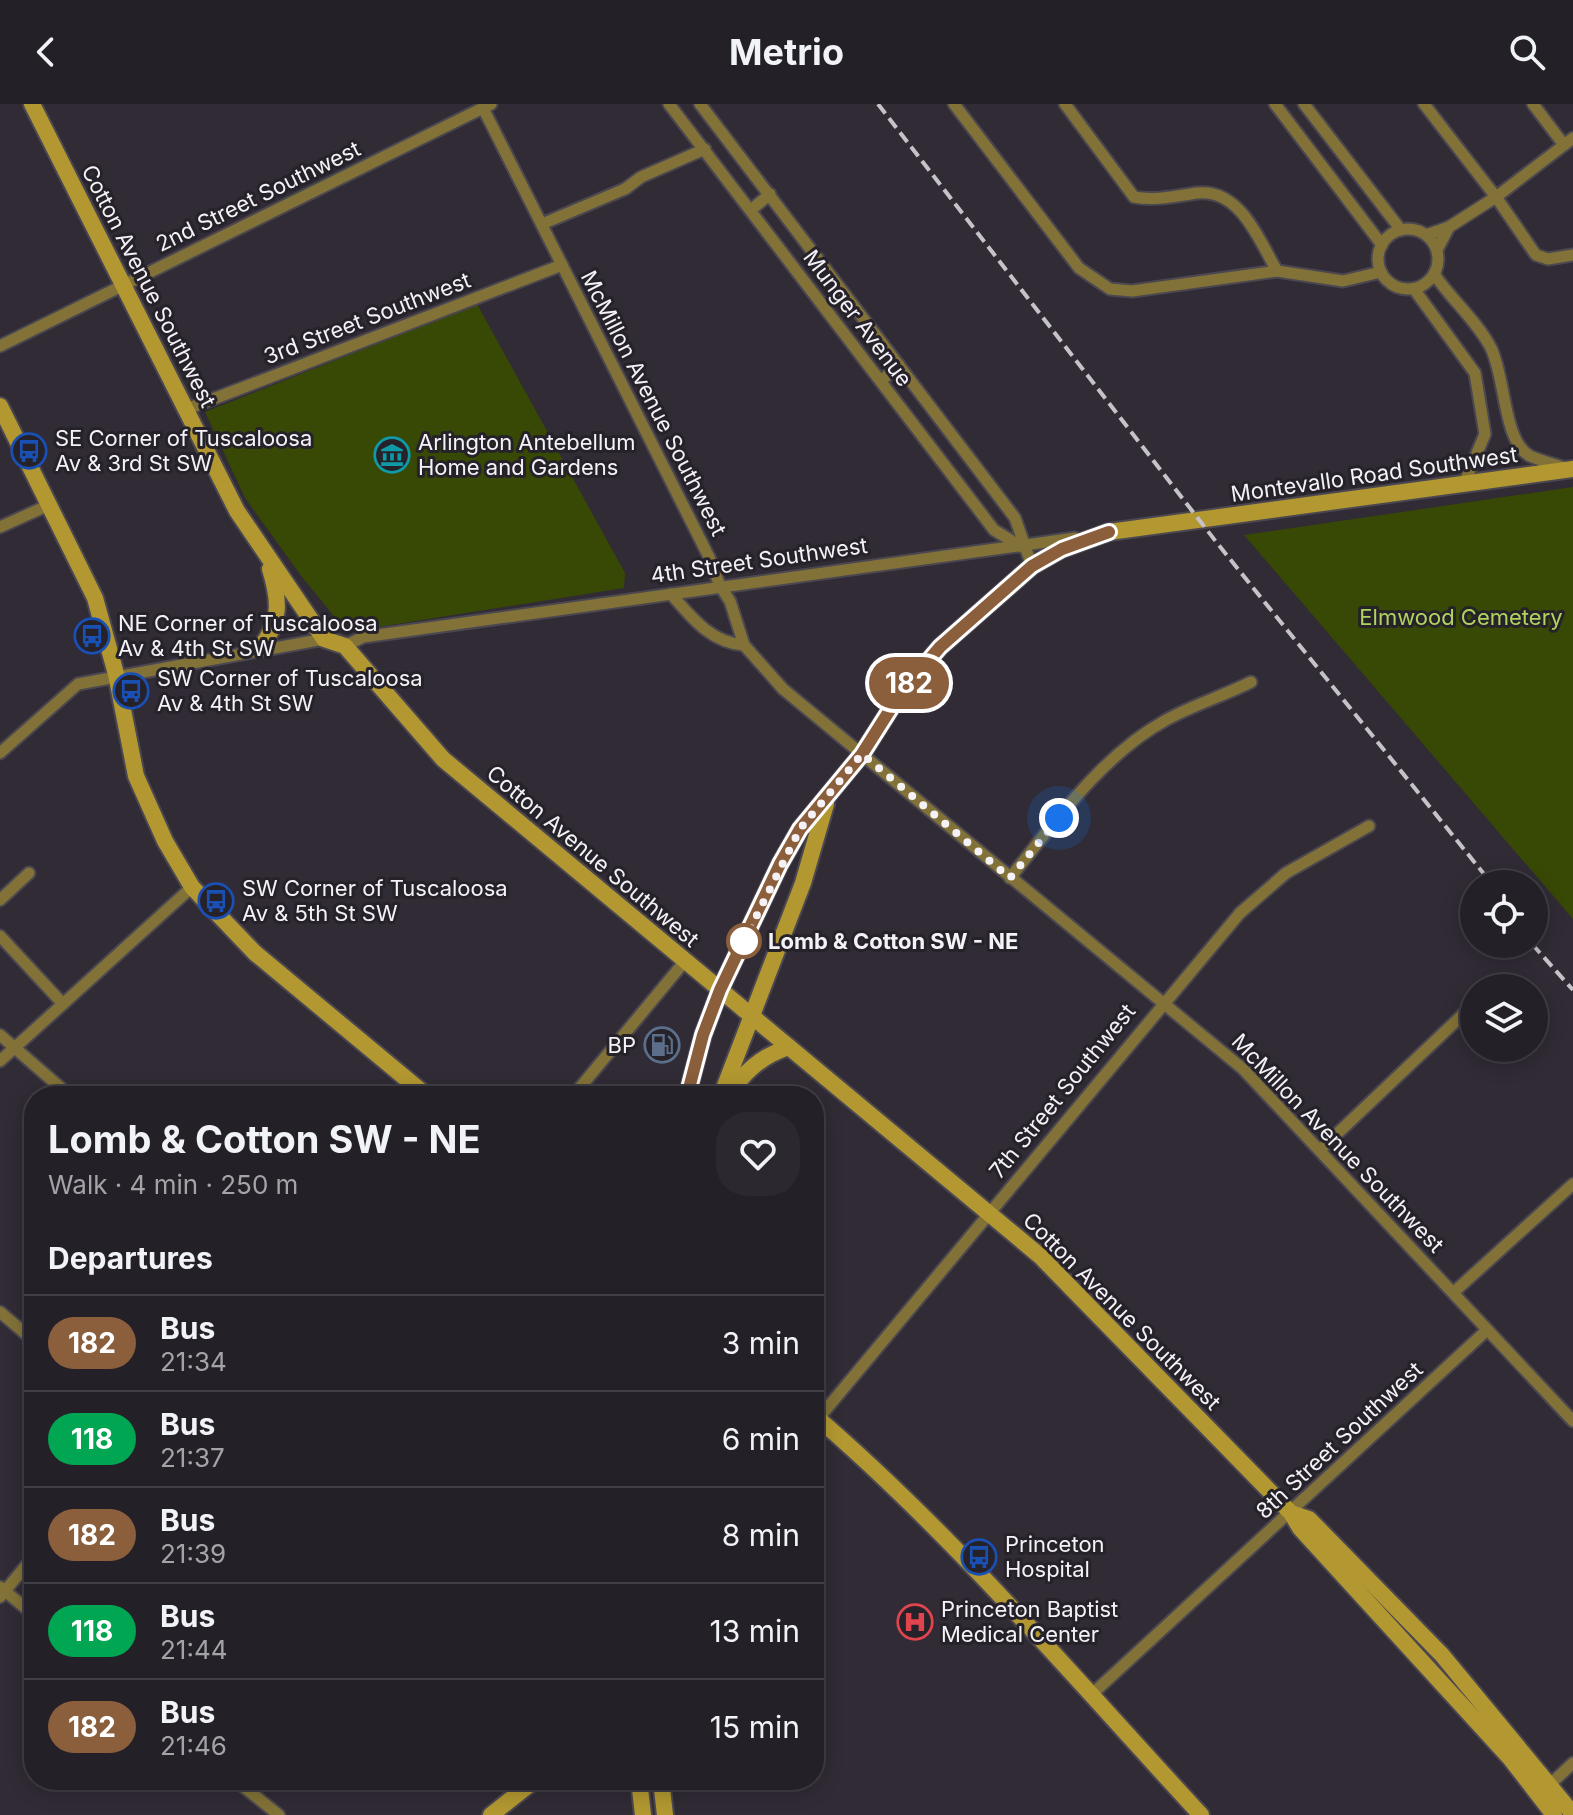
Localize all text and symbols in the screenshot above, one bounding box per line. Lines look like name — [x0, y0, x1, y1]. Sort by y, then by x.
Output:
icon: back — [24, 30, 68, 74]
text: Metrio — [729, 30, 844, 74]
icon: search — [1505, 30, 1549, 74]
street label: 2nd Street Southwest — [152, 135, 364, 257]
street label: Cotton Avenue Southwest — [76, 160, 222, 412]
street label: Munger Avenue — [798, 245, 918, 391]
street label: McMillon Avenue Southwest — [576, 266, 732, 540]
street label: 3rd Street Southwest — [260, 267, 474, 369]
place label: SE Corner of Tuscaloosa Av & 3rd St SW — [55, 425, 312, 476]
place label: Arlington Antebellum Home and Gardens — [418, 429, 636, 480]
bus stop icon: SE Corner of Tuscaloosa Av & 3rd St SW — [10, 432, 48, 470]
museum icon: Arlington Antebellum Home and Gardens — [373, 436, 411, 474]
street label: Montevallo Road Southwest — [1229, 441, 1519, 507]
street label: 4th Street Southwest — [649, 532, 869, 588]
park label: Elmwood Cemetery — [1359, 604, 1563, 630]
place label: NE Corner of Tuscaloosa Av & 4th St SW — [118, 610, 378, 661]
bus stop icon: NE Corner of Tuscaloosa Av & 4th St SW — [73, 617, 111, 655]
line badge: 182 — [863, 657, 955, 709]
place label: SW Corner of Tuscaloosa Av & 4th St SW — [157, 665, 423, 716]
text: 182 — [885, 666, 933, 700]
bus stop icon: SW Corner of Tuscaloosa Av & 4th St SW — [112, 672, 150, 710]
street label: Cotton Avenue Southwest — [482, 760, 704, 952]
your location — [1039, 798, 1079, 838]
map controls — [1460, 870, 1548, 1062]
button: locate — [1460, 870, 1548, 958]
place label: SW Corner of Tuscaloosa Av & 5th St SW — [242, 875, 508, 926]
bus stop icon: SW Corner of Tuscaloosa Av & 5th St SW — [197, 882, 235, 920]
marker: Lomb & Cotton SW - NE — [727, 924, 761, 958]
place label: Lomb & Cotton SW - NE — [768, 928, 1018, 954]
button: layers — [1460, 974, 1548, 1062]
street label: 7th Street Southwest — [984, 999, 1140, 1183]
fuel station icon: BP — [643, 1026, 681, 1064]
street label: McMillon Avenue Southwest — [1227, 1028, 1449, 1258]
place label: BP — [608, 1032, 636, 1058]
button: heart — [716, 1112, 800, 1196]
text: Lomb & Cotton SW - NE — [48, 1116, 481, 1162]
text: Walk · 4 min · 250 m — [48, 1169, 298, 1200]
street label: Cotton Avenue Southwest — [1018, 1207, 1226, 1415]
text: Departures — [48, 1240, 213, 1276]
text: Bus — [160, 1310, 215, 1346]
text: 3 min — [722, 1325, 800, 1361]
text: 182 — [68, 1326, 116, 1360]
text: 21:34 — [160, 1346, 227, 1377]
street label: 8th Street Southwest — [1250, 1356, 1428, 1524]
text: Bus — [160, 1406, 215, 1442]
text: 6 min — [722, 1421, 800, 1457]
text: 118 — [71, 1422, 113, 1456]
text: 21:37 — [160, 1442, 225, 1473]
text: Bus — [160, 1502, 215, 1538]
text: 8 min — [722, 1517, 800, 1553]
text: 182 — [68, 1518, 116, 1552]
place label: Princeton Hospital — [1005, 1531, 1105, 1582]
text: 21:39 — [160, 1538, 226, 1569]
bus stop icon: Princeton Hospital — [960, 1538, 998, 1576]
place label: Princeton Baptist Medical Center — [941, 1596, 1118, 1647]
text: Bus — [160, 1598, 215, 1634]
hospital icon: Princeton Baptist Medical Center — [896, 1603, 934, 1641]
text: 13 min — [710, 1613, 800, 1649]
text: 118 — [71, 1614, 113, 1648]
text: 21:44 — [160, 1634, 228, 1665]
text: Bus — [160, 1694, 215, 1730]
text: 15 min — [710, 1709, 800, 1745]
text: 182 — [68, 1710, 116, 1744]
text: 21:46 — [160, 1730, 227, 1761]

